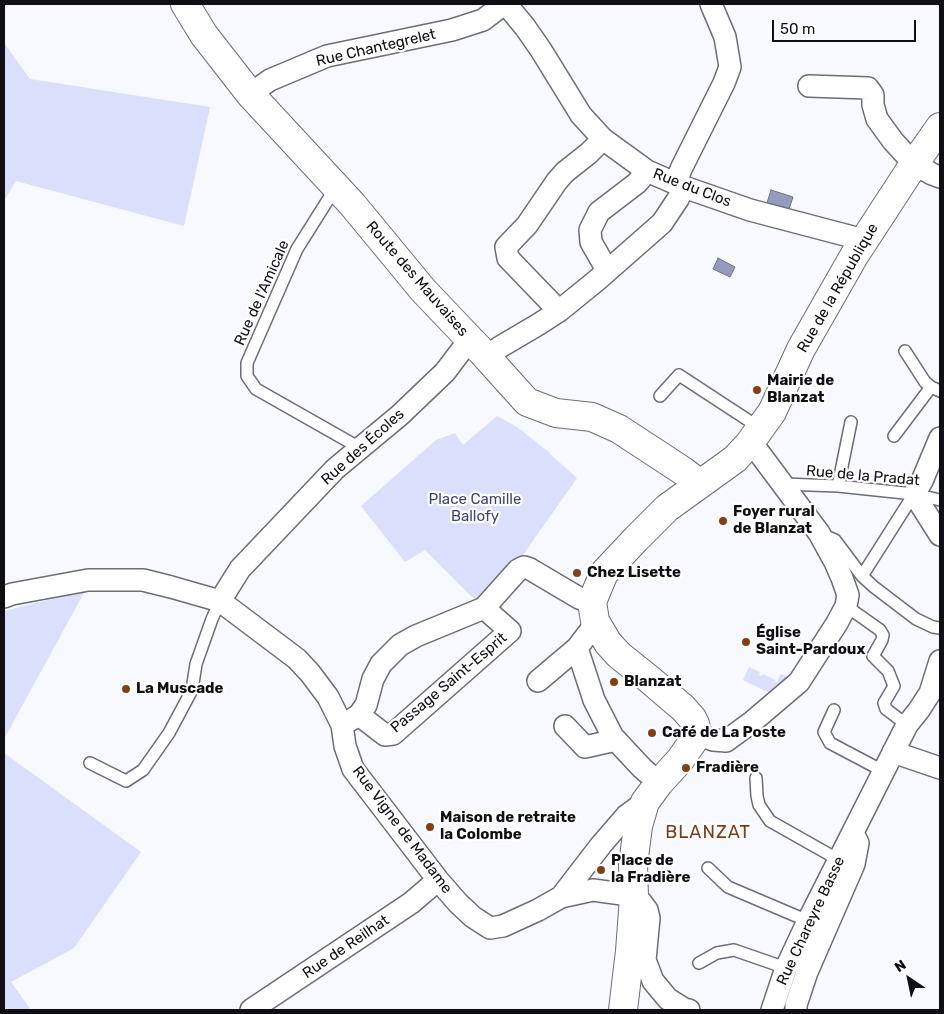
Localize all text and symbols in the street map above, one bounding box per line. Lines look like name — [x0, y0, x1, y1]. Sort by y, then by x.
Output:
scale bar — [774, 10, 918, 42]
text: 50 m — [780, 20, 815, 38]
street label: Rue Chantegrelet — [314, 25, 438, 71]
street label: Rue du Clos — [650, 165, 734, 211]
street label: Route des Mauvaises — [362, 218, 472, 340]
street label: Rue de la République — [794, 220, 882, 356]
street label: Rue de l'Amicale — [231, 238, 293, 348]
place label: Mairie de Blanzat — [767, 372, 834, 407]
marker: Mairie de Blanzat — [751, 384, 763, 396]
street label: Rue des Écoles — [318, 405, 408, 489]
street label: Rue de la Pradat — [805, 462, 921, 490]
park label: Place Camille Ballofy — [429, 491, 521, 526]
place label: Foyer rural de Blanzat — [733, 503, 815, 538]
marker: Foyer rural de Blanzat — [717, 515, 729, 527]
place label: Chez Lisette — [587, 564, 681, 582]
marker: Chez Lisette — [571, 567, 583, 579]
place label: Église Saint-Pardoux — [756, 624, 865, 659]
street label: Passage Saint-Esprit — [387, 629, 511, 737]
marker: Église Saint-Pardoux — [740, 636, 752, 648]
place label: Blanzat — [624, 673, 681, 691]
marker: Blanzat — [608, 676, 620, 688]
place label: La Muscade — [136, 680, 223, 698]
marker: La Muscade — [120, 683, 132, 695]
place label: Café de La Poste — [662, 724, 786, 742]
marker: Café de La Poste — [646, 727, 658, 739]
place label: Fradière — [696, 759, 759, 777]
marker: Fradière — [680, 762, 692, 774]
street label: Rue Vigne de Madame — [348, 763, 456, 897]
place label: Maison de retraite la Colombe — [440, 809, 576, 844]
marker: Maison de retraite la Colombe — [424, 821, 436, 833]
district label: BLANZAT — [664, 822, 752, 844]
place label: Place de la Fradière — [611, 852, 690, 887]
street label: Rue Chareyre Basse — [773, 854, 849, 988]
marker: Place de la Fradière — [595, 864, 607, 876]
street label: Rue de Reilhat — [299, 911, 393, 983]
north arrow — [884, 954, 934, 1004]
text: N — [891, 956, 909, 976]

